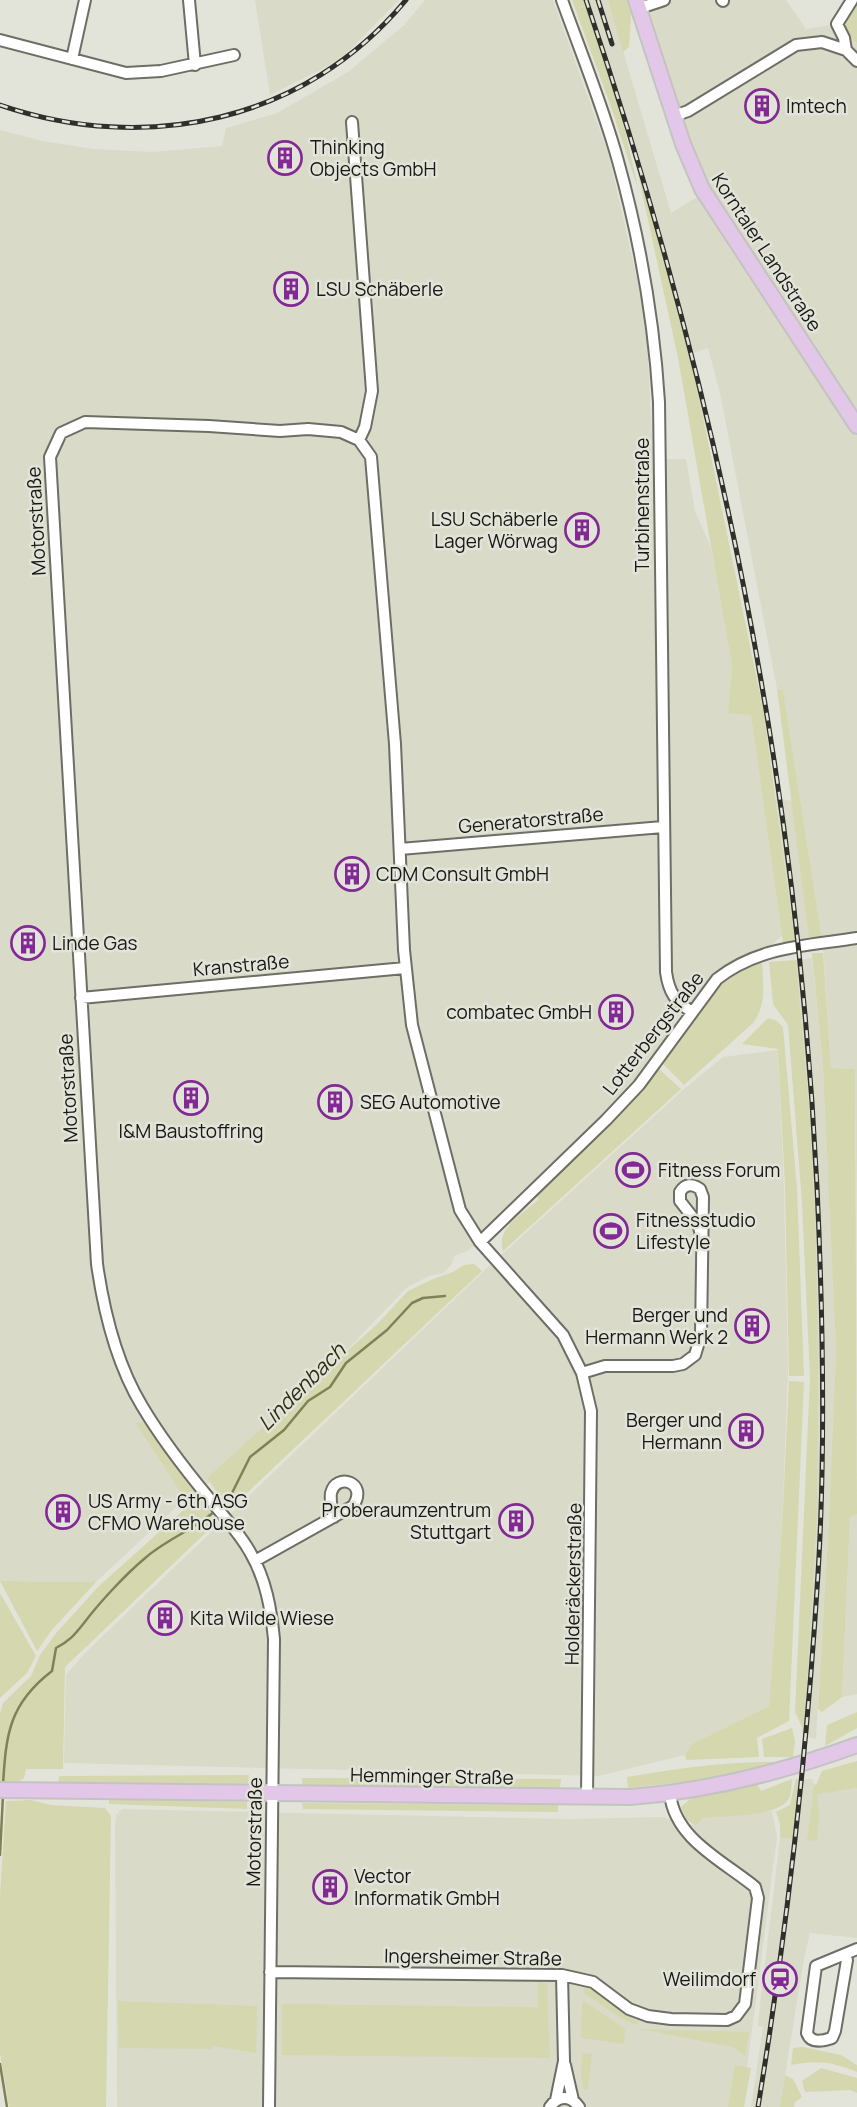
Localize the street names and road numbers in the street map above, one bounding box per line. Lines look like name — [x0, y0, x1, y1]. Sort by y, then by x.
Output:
street label: Korntaler Landstraße — [706, 168, 828, 336]
street label: Turbinenstraße — [629, 438, 655, 572]
street label: Motorstraße — [20, 466, 52, 576]
street label: Generatorstraße — [457, 801, 605, 839]
street label: Kranstraße — [192, 948, 290, 982]
street label: Lotterbergstraße — [597, 966, 709, 1100]
street label: Motorstraße — [52, 1033, 84, 1143]
street label: Holderäckerstraße — [559, 1503, 587, 1665]
street label: Hemminger Straße — [350, 1762, 514, 1790]
street label: Motorstraße — [240, 1777, 268, 1887]
street label: Ingersheimer Straße — [384, 1942, 562, 1972]

